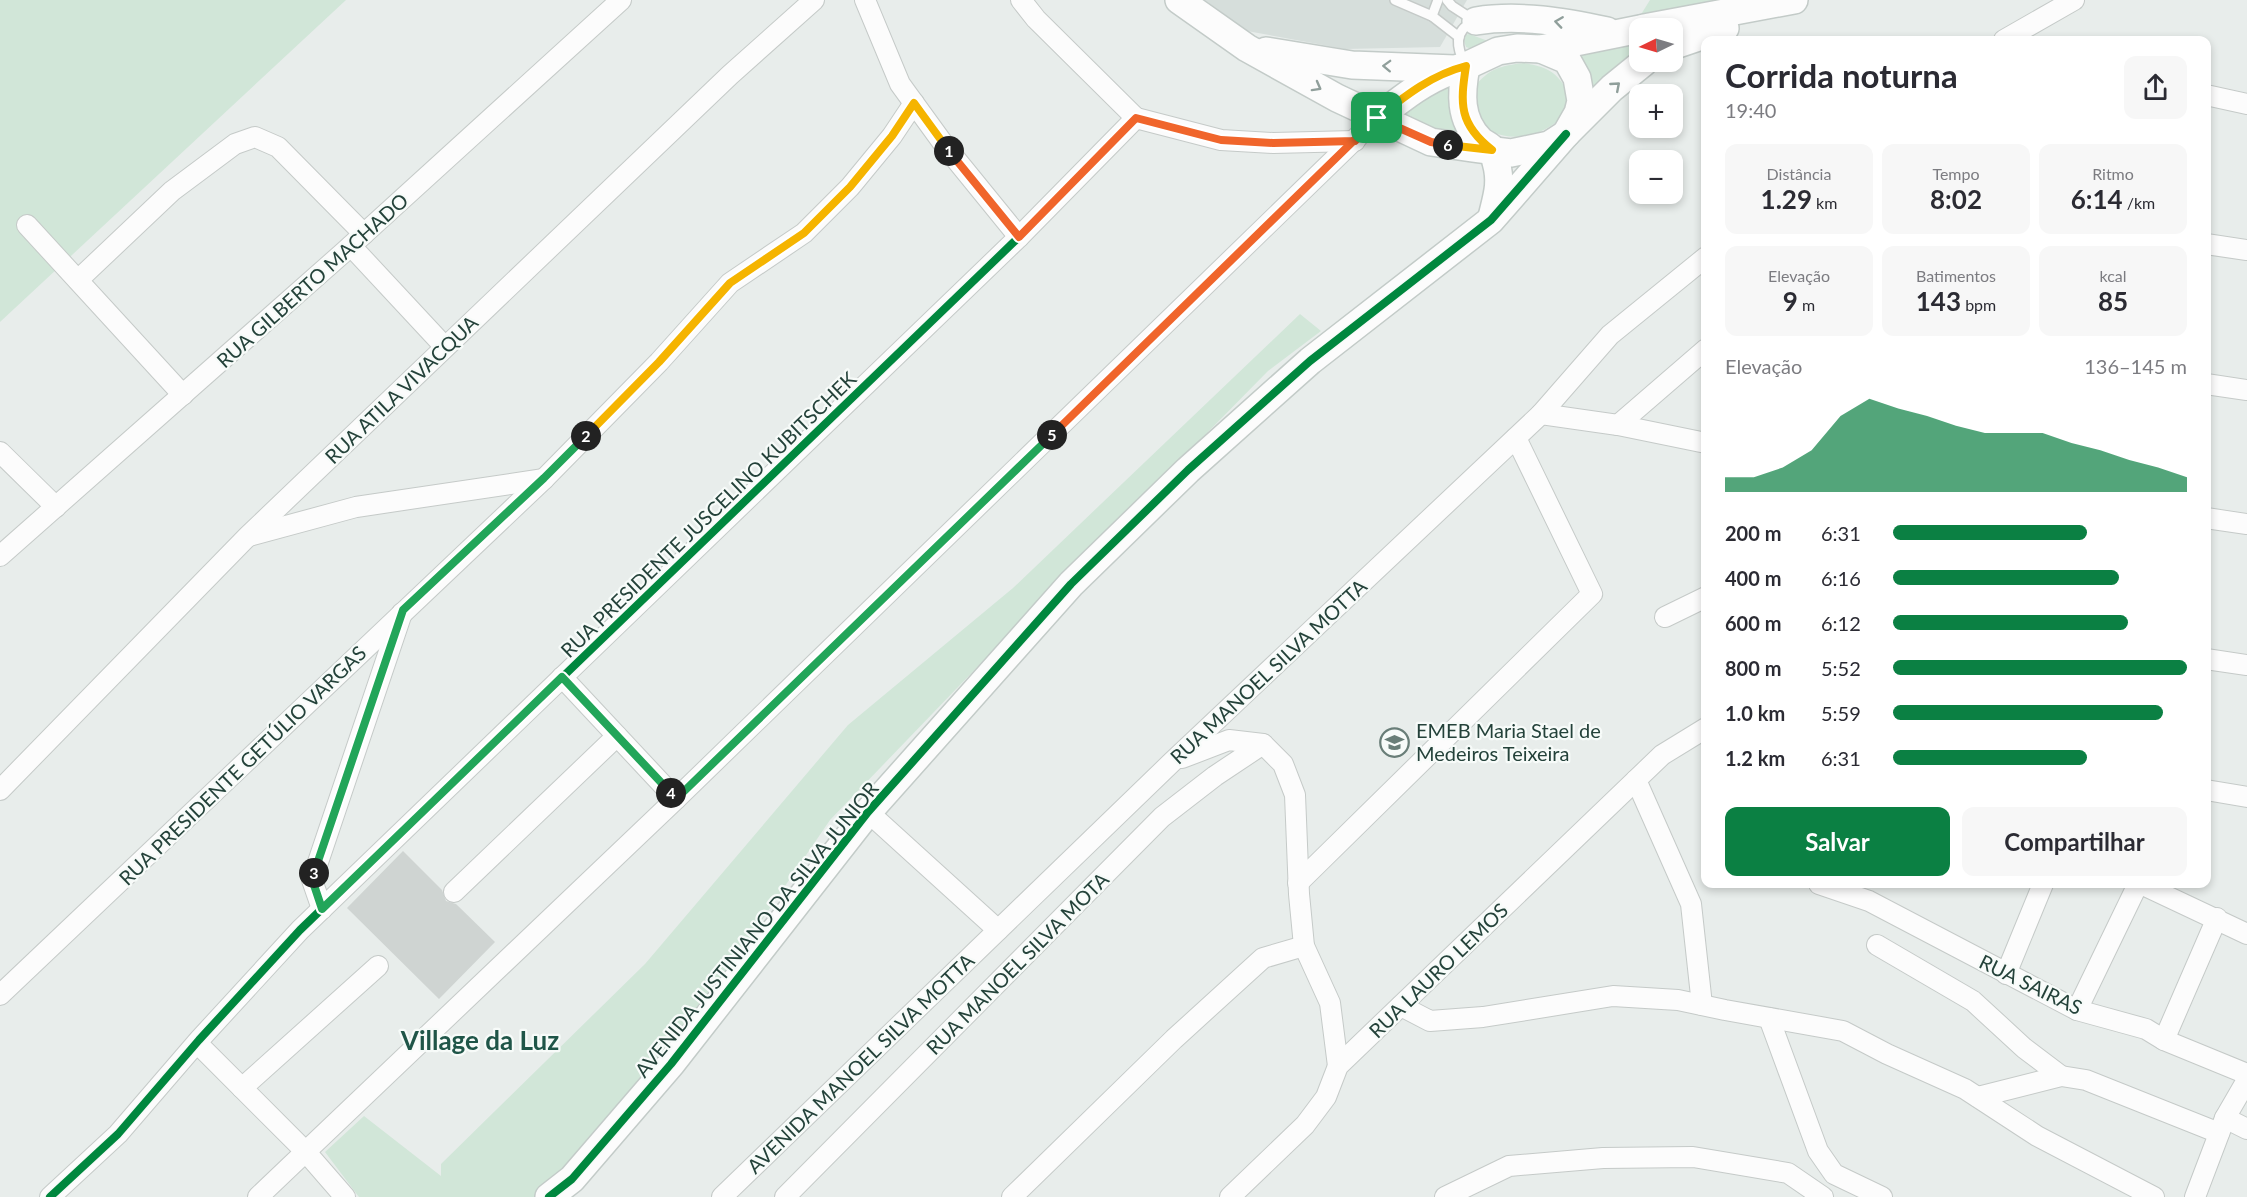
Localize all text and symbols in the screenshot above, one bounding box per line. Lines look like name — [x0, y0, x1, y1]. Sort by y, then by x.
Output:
one-way arrow — [1555, 16, 1564, 29]
north arrow — [1629, 18, 1683, 72]
map controls — [1629, 18, 1683, 204]
text: Corrida noturna — [1725, 55, 1958, 95]
button: share — [2124, 56, 2187, 119]
one-way arrow — [1383, 60, 1392, 73]
one-way arrow — [1310, 80, 1321, 91]
one-way arrow — [1609, 82, 1620, 93]
button: + — [1629, 84, 1683, 138]
pin — [1351, 92, 1402, 143]
text: 19:40 — [1725, 98, 1776, 122]
icon: arrive — [1360, 101, 1393, 134]
pin: 6 — [1433, 130, 1463, 160]
text: 6 — [1443, 135, 1453, 154]
pin: 1 — [934, 136, 964, 166]
text: 1 — [944, 141, 954, 160]
button: − — [1629, 150, 1683, 204]
text: Distância — [1767, 164, 1831, 183]
text: Tempo — [1932, 164, 1980, 183]
text: Ritmo — [2092, 164, 2134, 183]
text: 1.29 — [1761, 183, 1812, 215]
text: 8:02 — [1930, 183, 1982, 215]
text: 6:14 — [2071, 183, 2123, 215]
street label: RUA GILBERTO MACHADO — [211, 188, 413, 372]
text: km — [1812, 193, 1837, 212]
text: /km — [2123, 193, 2155, 212]
text: Elevação — [1768, 266, 1830, 285]
text: Batimentos — [1916, 266, 1996, 285]
text: kcal — [2099, 266, 2127, 285]
text: 9 — [1783, 285, 1798, 317]
text: 143 — [1916, 285, 1961, 317]
text: 85 — [2098, 285, 2128, 317]
text: m — [1798, 295, 1815, 314]
text: bpm — [1961, 295, 1996, 314]
street label: RUA ATILA VIVACQUA — [320, 310, 483, 468]
text: Elevação — [1725, 354, 1802, 378]
text: 136–145 m — [2084, 354, 2187, 378]
street label: RUA PRESIDENTE JUSCELINO KUBITSCHEK — [555, 366, 861, 662]
pin: 5 — [1037, 420, 1067, 450]
pin: 2 — [571, 421, 601, 451]
text: 5 — [1047, 425, 1057, 444]
text: 2 — [581, 426, 591, 445]
text: 200 m — [1725, 521, 1781, 545]
text: 6:31 — [1821, 521, 1861, 545]
text: 400 m — [1725, 566, 1781, 590]
text: 6:16 — [1821, 566, 1861, 590]
street label: RUA MANOEL SILVA MOTTA — [1165, 573, 1371, 768]
text: 600 m — [1725, 611, 1781, 635]
text: 6:12 — [1821, 611, 1861, 635]
street label: RUA PRESIDENTE GETÚLIO VARGAS — [113, 640, 371, 890]
text: 800 m — [1725, 656, 1781, 680]
text: 5:52 — [1821, 656, 1861, 680]
text: 1.0 km — [1725, 701, 1785, 725]
text: 5:59 — [1821, 701, 1861, 725]
place label: EMEB Maria Stael de Medeiros Teixeira — [1416, 718, 1601, 765]
school or university icon: EMEB Maria Stael de Medeiros Teixeira — [1379, 726, 1411, 758]
text: 1.2 km — [1725, 746, 1785, 770]
text: 6:31 — [1821, 746, 1861, 770]
street label: AVENIDA JUSTINIANO DA SILVA JUNIOR — [629, 776, 883, 1082]
pin: 4 — [656, 778, 686, 808]
text: 4 — [666, 783, 676, 802]
button: Salvar — [1725, 807, 1950, 876]
button: Compartilhar — [1962, 807, 2187, 876]
pin: 3 — [299, 858, 329, 888]
text: 3 — [309, 863, 319, 882]
street label: RUA MANOEL SILVA MOTA — [921, 867, 1113, 1059]
street label: RUA LAURO LEMOS — [1364, 898, 1512, 1042]
street label: AVENIDA MANOEL SILVA MOTTA — [742, 948, 979, 1178]
street label: RUA SAIRAS — [1976, 949, 2086, 1019]
district label: Village da Luz — [400, 1024, 559, 1056]

